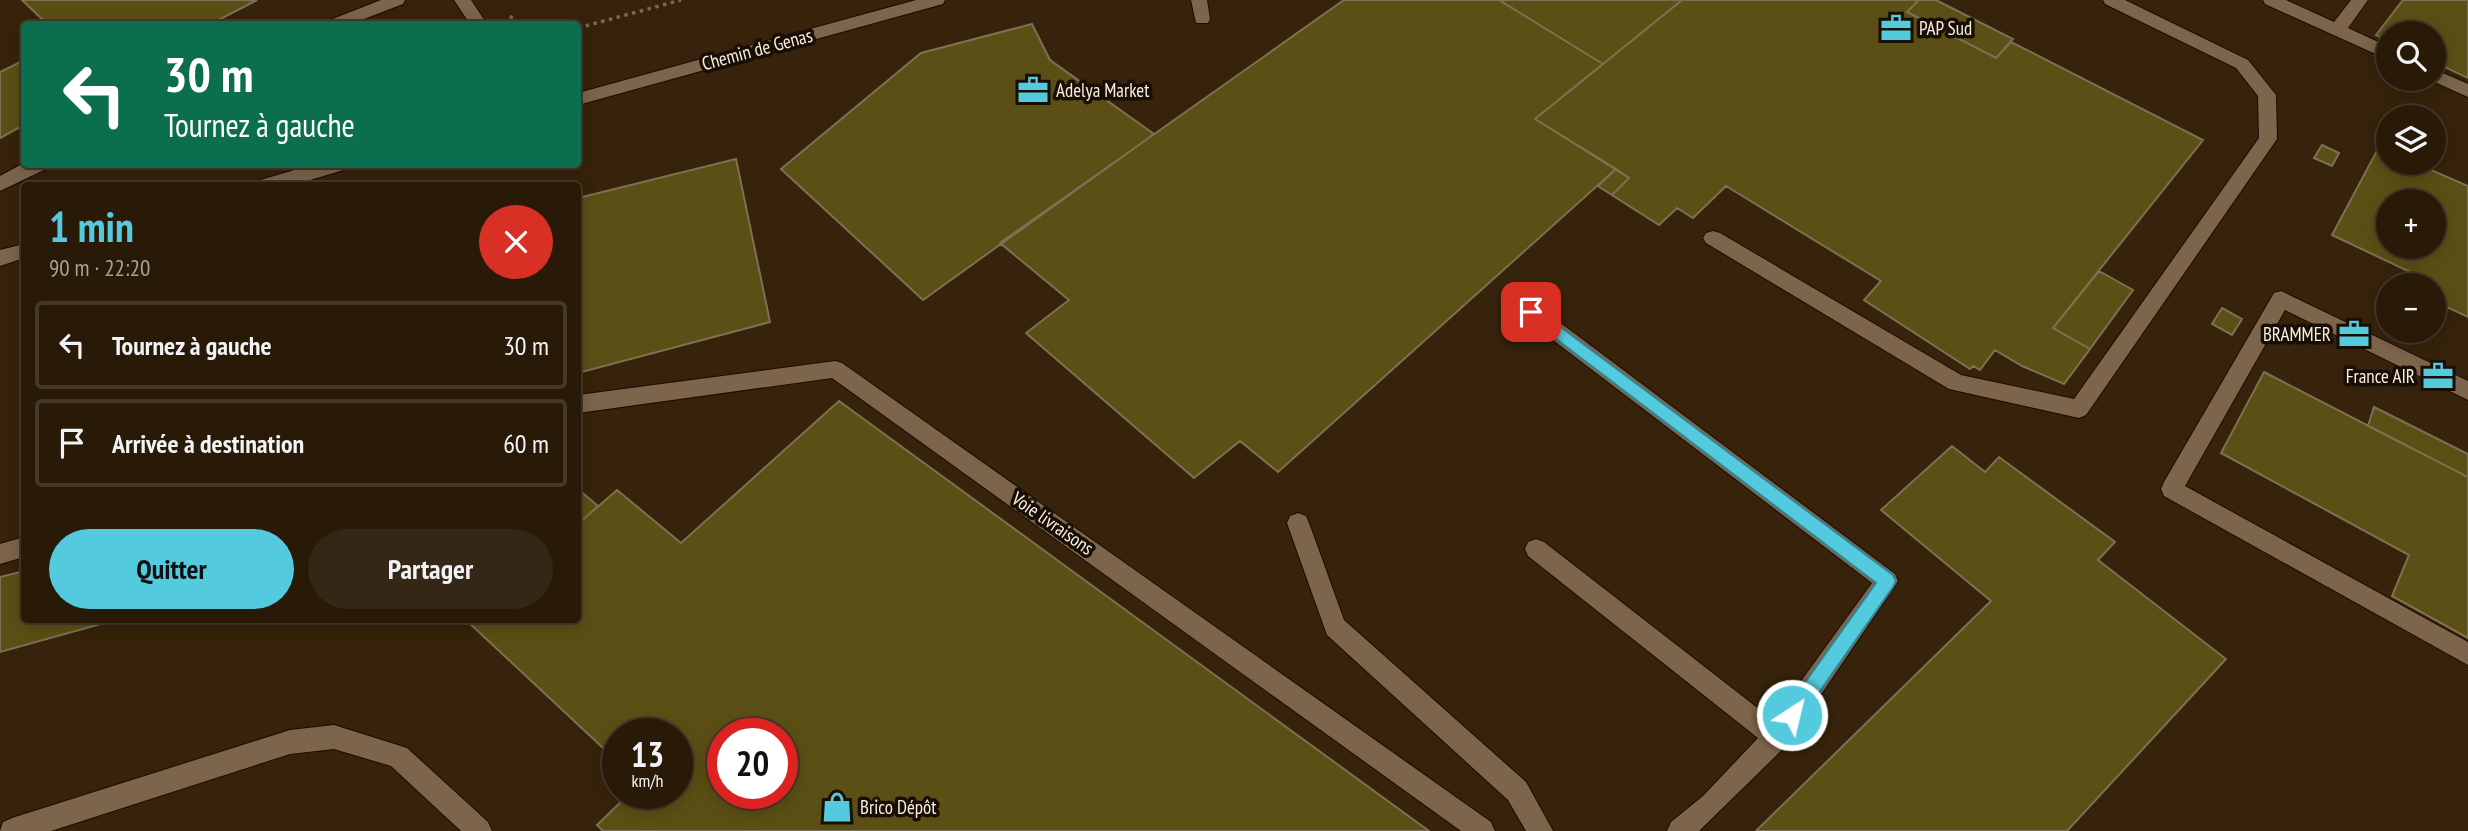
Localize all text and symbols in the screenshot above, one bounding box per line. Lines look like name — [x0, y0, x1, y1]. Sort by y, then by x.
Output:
office icon: PAP Sud — [1879, 11, 1913, 45]
place label: PAP Sud — [1919, 16, 1972, 40]
map controls — [2376, 21, 2446, 343]
button: search — [2376, 21, 2446, 91]
street label: Chemin de Genas — [699, 23, 815, 75]
text: 30 m — [164, 42, 253, 106]
icon: left — [49, 49, 140, 140]
office icon: Adelya Market — [1016, 73, 1050, 107]
place label: Adelya Market — [1056, 78, 1150, 102]
text: Tournez à gauche — [164, 104, 355, 146]
button: layers — [2376, 105, 2446, 175]
button: + — [2376, 189, 2446, 259]
text: 1 min — [49, 199, 134, 254]
button: close — [479, 205, 553, 279]
text: 90 m · 22:20 — [49, 253, 150, 282]
button: − — [2376, 273, 2446, 343]
pin — [1501, 282, 1561, 342]
icon: arrive — [1512, 293, 1550, 331]
office icon: BRAMMER — [2337, 317, 2371, 351]
place label: BRAMMER — [2263, 322, 2331, 346]
icon: left — [53, 326, 91, 364]
text: Tournez à gauche — [112, 329, 272, 362]
text: 30 m — [503, 329, 549, 362]
office icon: France AIR — [2421, 359, 2455, 393]
place label: France AIR — [2346, 364, 2415, 388]
icon: arrive — [53, 424, 91, 462]
text: Arrivée à destination — [112, 427, 304, 460]
text: 60 m — [503, 427, 549, 460]
street label: Voie livraisons — [1007, 486, 1099, 560]
button: Quitter — [49, 529, 294, 609]
button: Partager — [308, 529, 553, 609]
position arrow — [1755, 678, 1829, 752]
speed limit sign: 20 — [707, 718, 798, 809]
text: 13 — [631, 731, 664, 777]
text: km/h — [632, 769, 663, 792]
shop icon: Brico Dépôt — [820, 790, 854, 824]
place label: Brico Dépôt — [860, 795, 937, 819]

